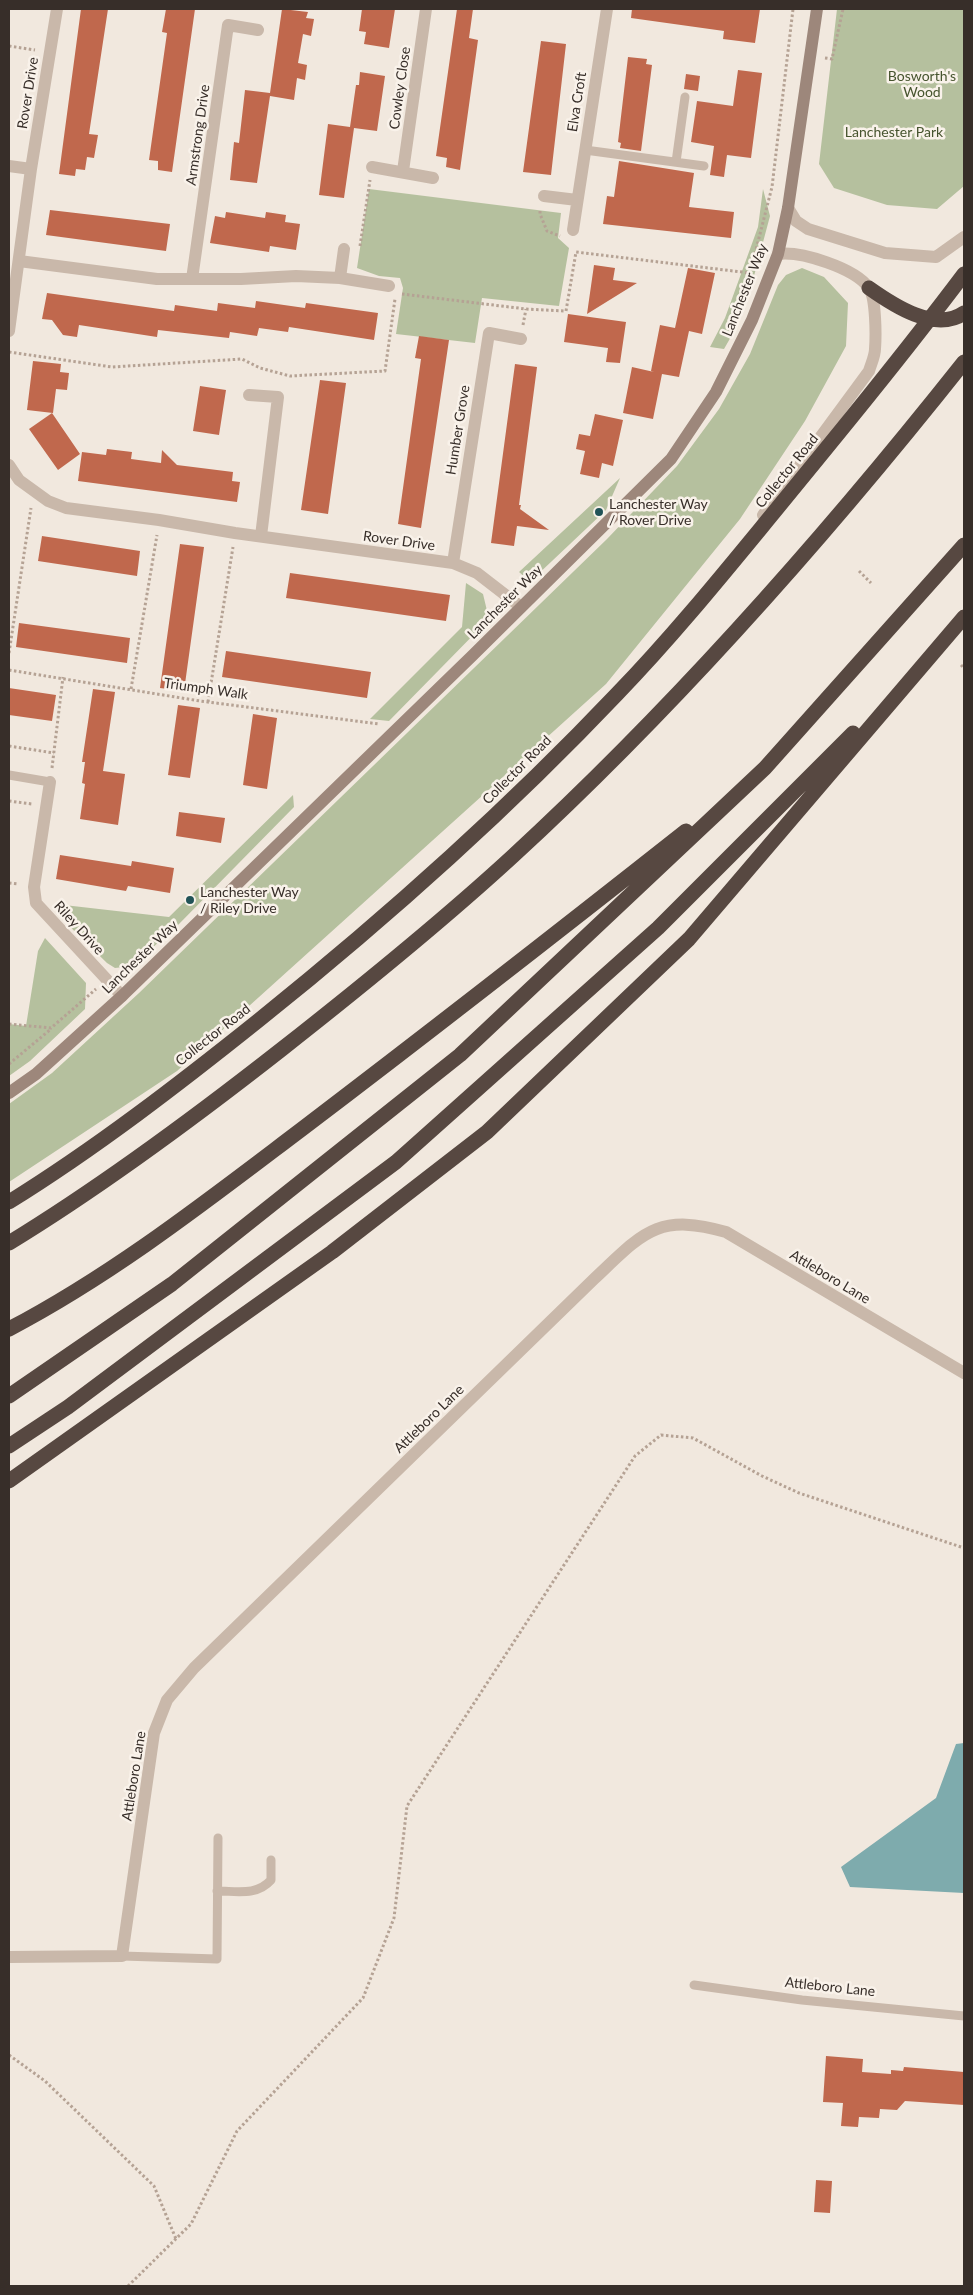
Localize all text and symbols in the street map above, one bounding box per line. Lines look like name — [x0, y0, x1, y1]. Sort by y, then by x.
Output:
street label: Cowley Close — [386, 46, 414, 130]
street label: Rover Drive — [14, 56, 42, 130]
park label: Bosworth's Wood — [888, 68, 956, 100]
street label: Elva Croft — [564, 71, 590, 133]
street label: Armstrong Drive — [183, 83, 213, 187]
park label: Lanchester Park — [845, 124, 943, 140]
street label: Lanchester Way — [719, 241, 771, 339]
street label: Humber Grove — [443, 384, 473, 476]
street label: Collector Road — [752, 431, 822, 511]
place label: Lanchester Way / Rover Drive — [609, 496, 708, 528]
marker: Lanchester Way / Rover Drive — [593, 506, 605, 518]
street label: Rover Drive — [362, 528, 436, 554]
street label: Lanchester Way — [464, 561, 546, 643]
street label: Triumph Walk — [163, 675, 249, 703]
street label: Collector Road — [479, 732, 555, 808]
place label: Lanchester Way / Riley Drive — [200, 884, 299, 916]
marker: Lanchester Way / Riley Drive — [184, 894, 196, 906]
street label: Riley Drive — [50, 898, 108, 958]
street label: Lanchester Way — [99, 917, 181, 997]
street label: Collector Road — [172, 1001, 254, 1069]
street label: Attleboro Lane — [787, 1246, 873, 1308]
street label: Attleboro Lane — [391, 1381, 467, 1457]
street label: Attleboro Lane — [119, 1730, 149, 1822]
street label: Attleboro Lane — [784, 1974, 876, 2000]

